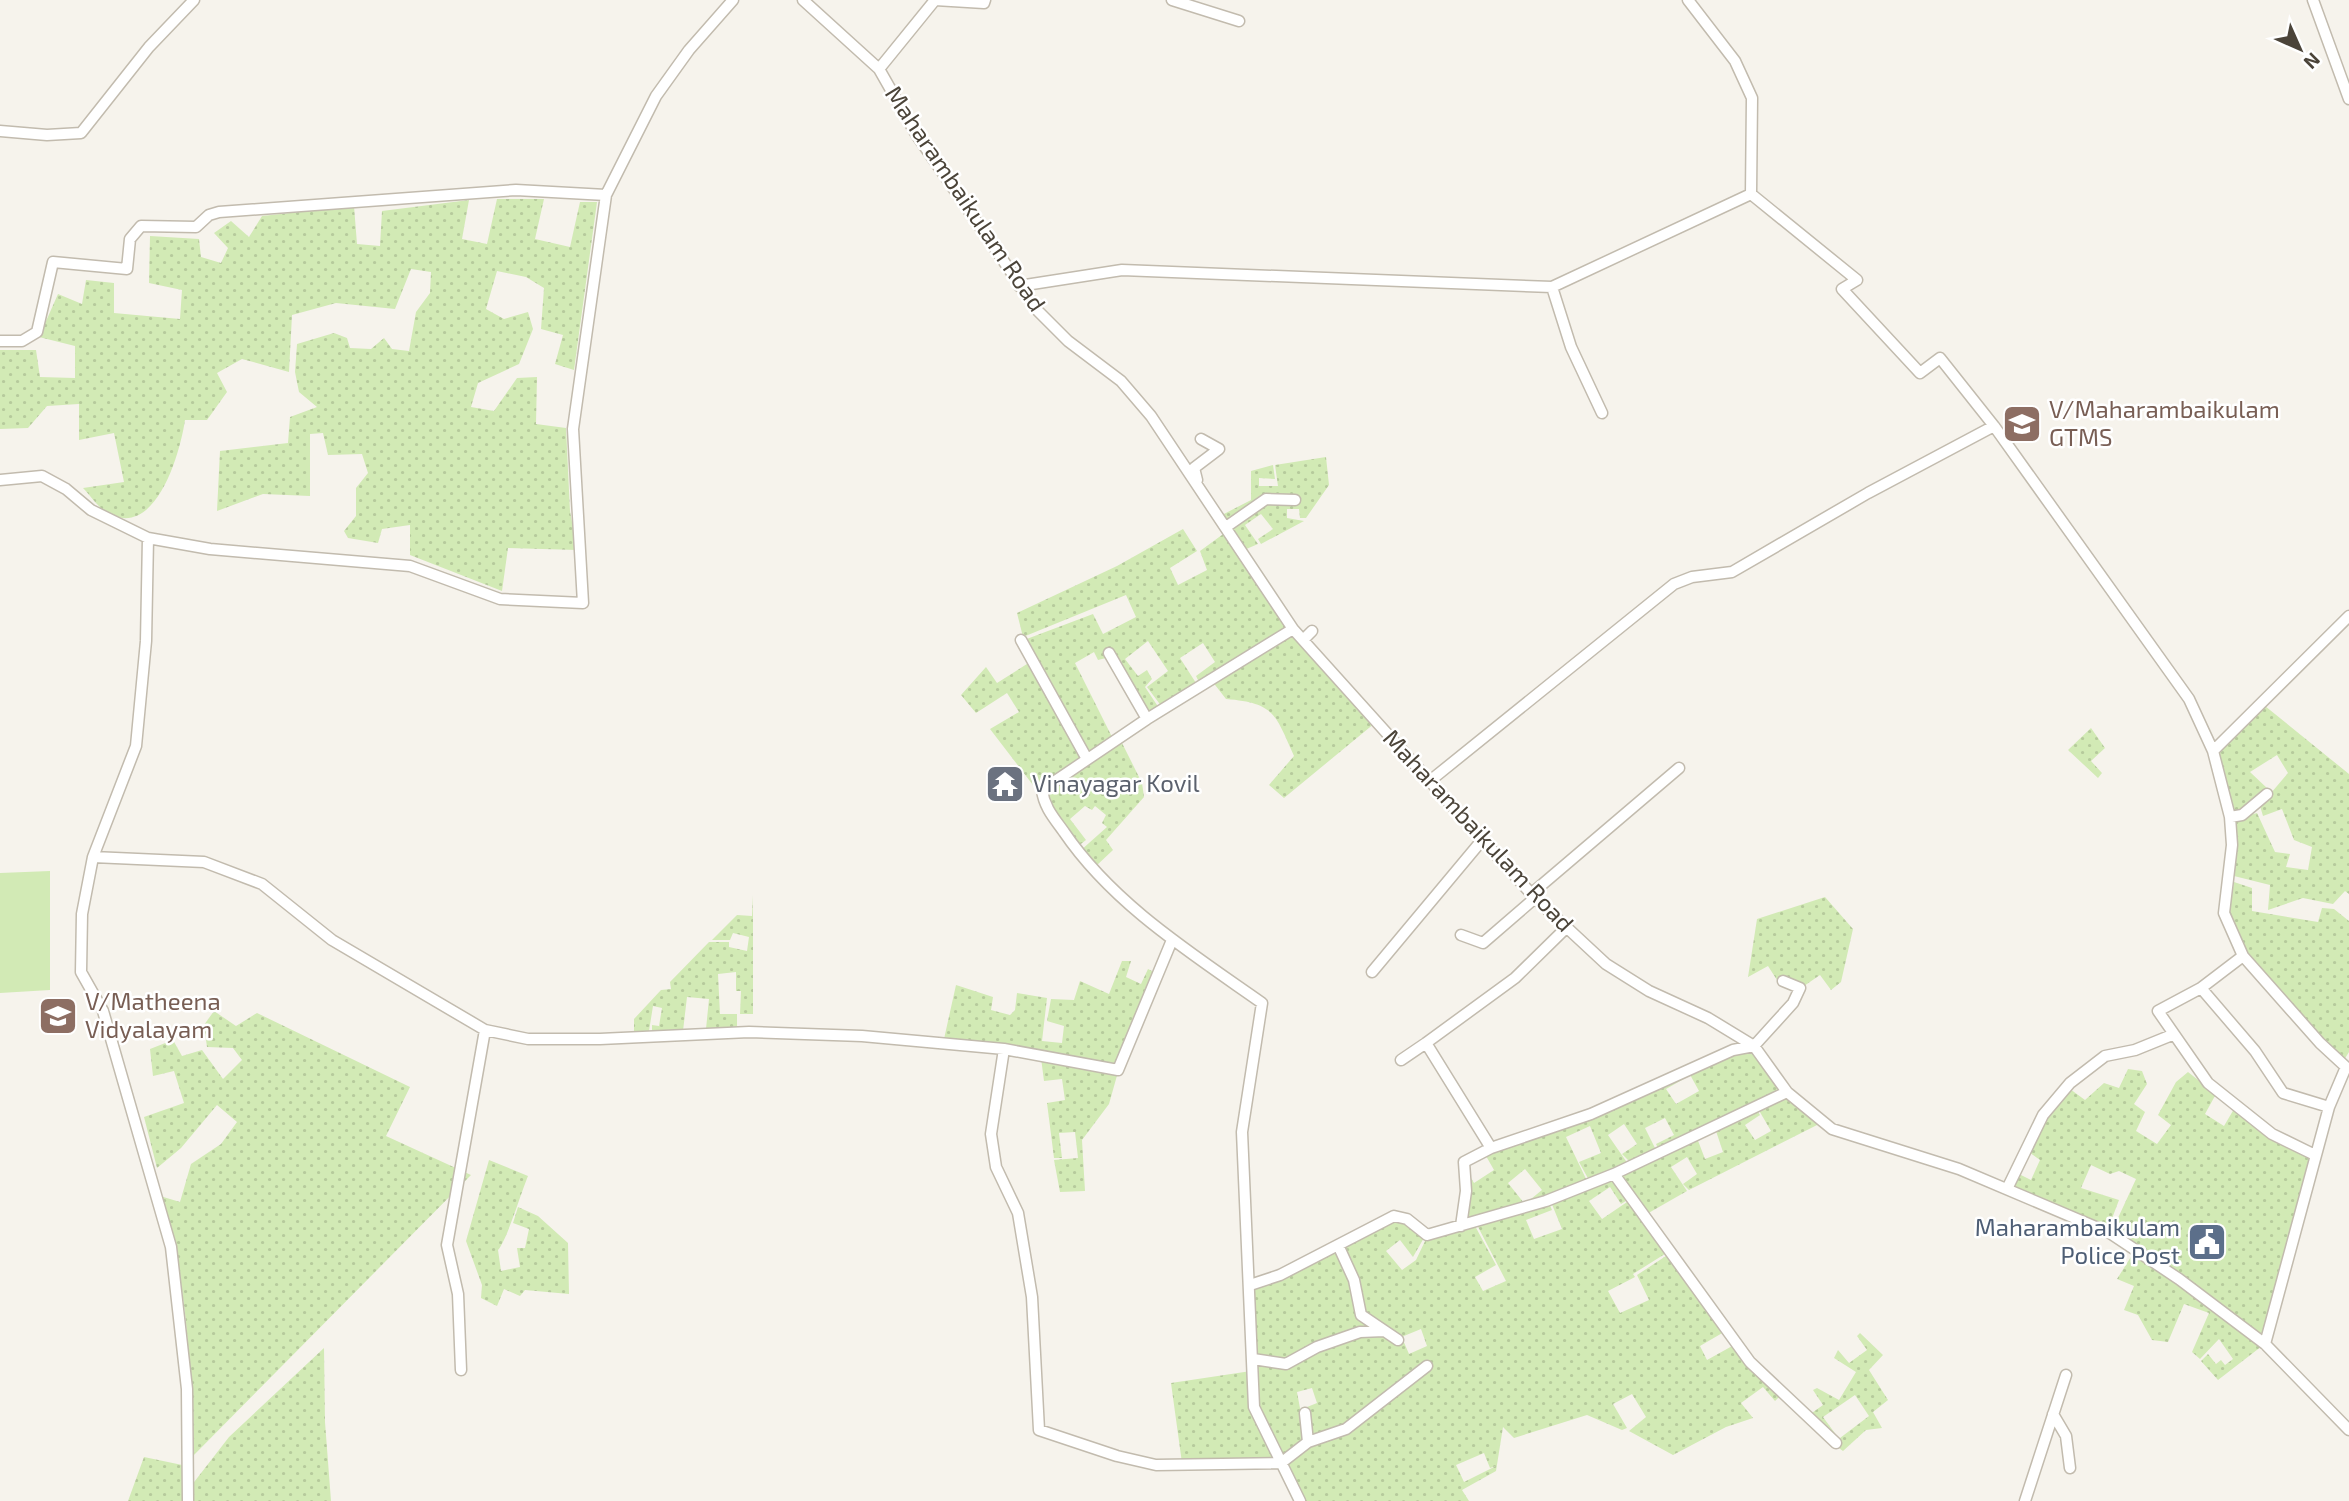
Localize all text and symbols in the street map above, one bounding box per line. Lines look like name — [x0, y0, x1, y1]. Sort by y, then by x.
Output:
north arrow — [2265, 14, 2335, 84]
text: N — [2299, 48, 2325, 74]
street label: Maharambaikulam Road — [880, 80, 1053, 316]
place label: V/Maharambaikulam GTMS — [2049, 394, 2280, 451]
school or university icon: V/Maharambaikulam GTMS — [2001, 403, 2043, 445]
street label: Maharambaikulam Road — [1378, 723, 1580, 937]
temple icon: Vinayagar Kovil — [984, 763, 1026, 805]
place label: Vinayagar Kovil — [1032, 768, 1200, 797]
place label: V/Matheena Vidyalayam — [85, 986, 221, 1043]
school or university icon: V/Matheena Vidyalayam — [37, 995, 79, 1037]
place label: Maharambaikulam Police Post — [1975, 1212, 2180, 1269]
public building icon: Maharambaikulam Police Post — [2186, 1221, 2228, 1263]

